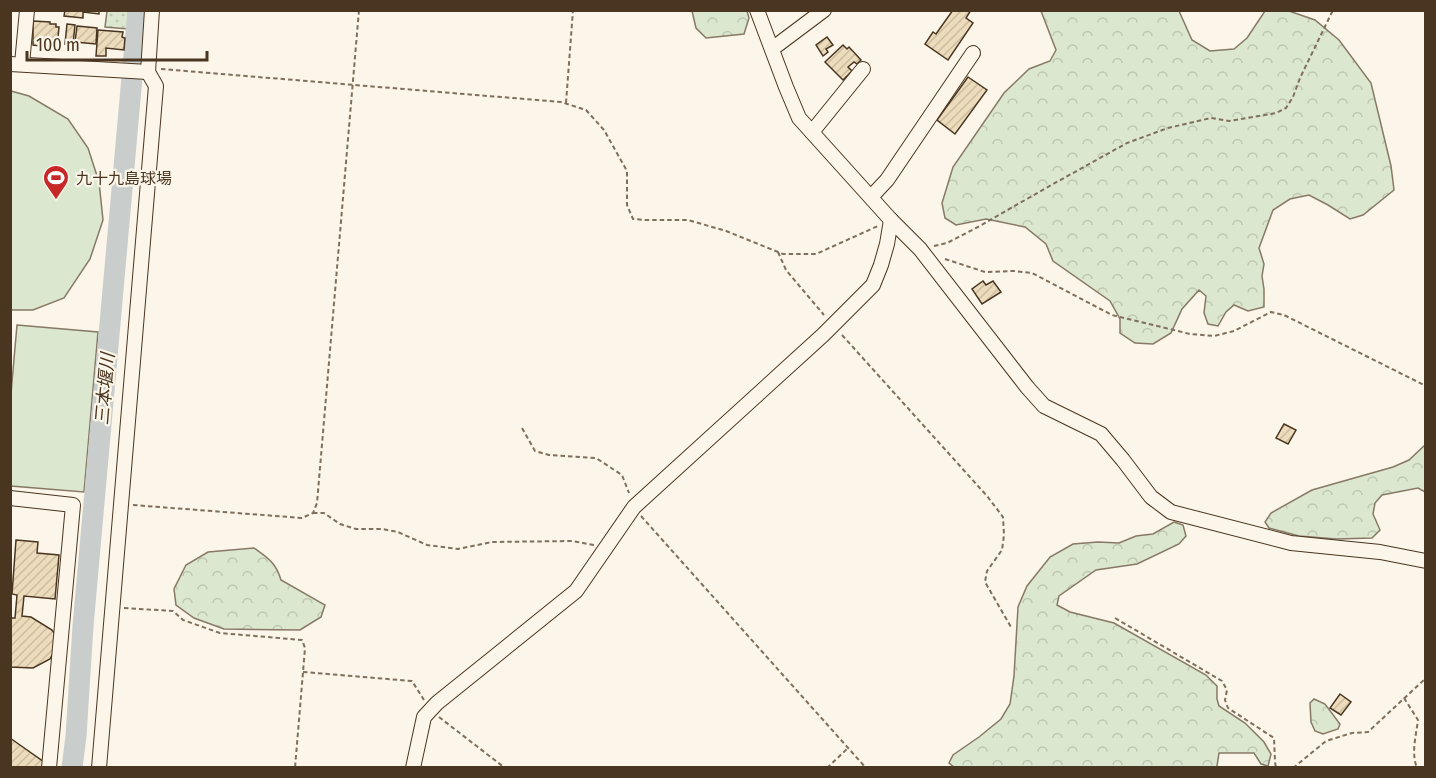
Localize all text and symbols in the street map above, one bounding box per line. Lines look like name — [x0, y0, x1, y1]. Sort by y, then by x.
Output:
scale bar — [27, 24, 207, 62]
text: 100 m — [36, 34, 80, 56]
sports icon: 九十九島球場 — [41, 163, 71, 201]
place label: 九十九島球場 — [76, 169, 172, 188]
water label: 三本堰川 — [91, 350, 119, 426]

